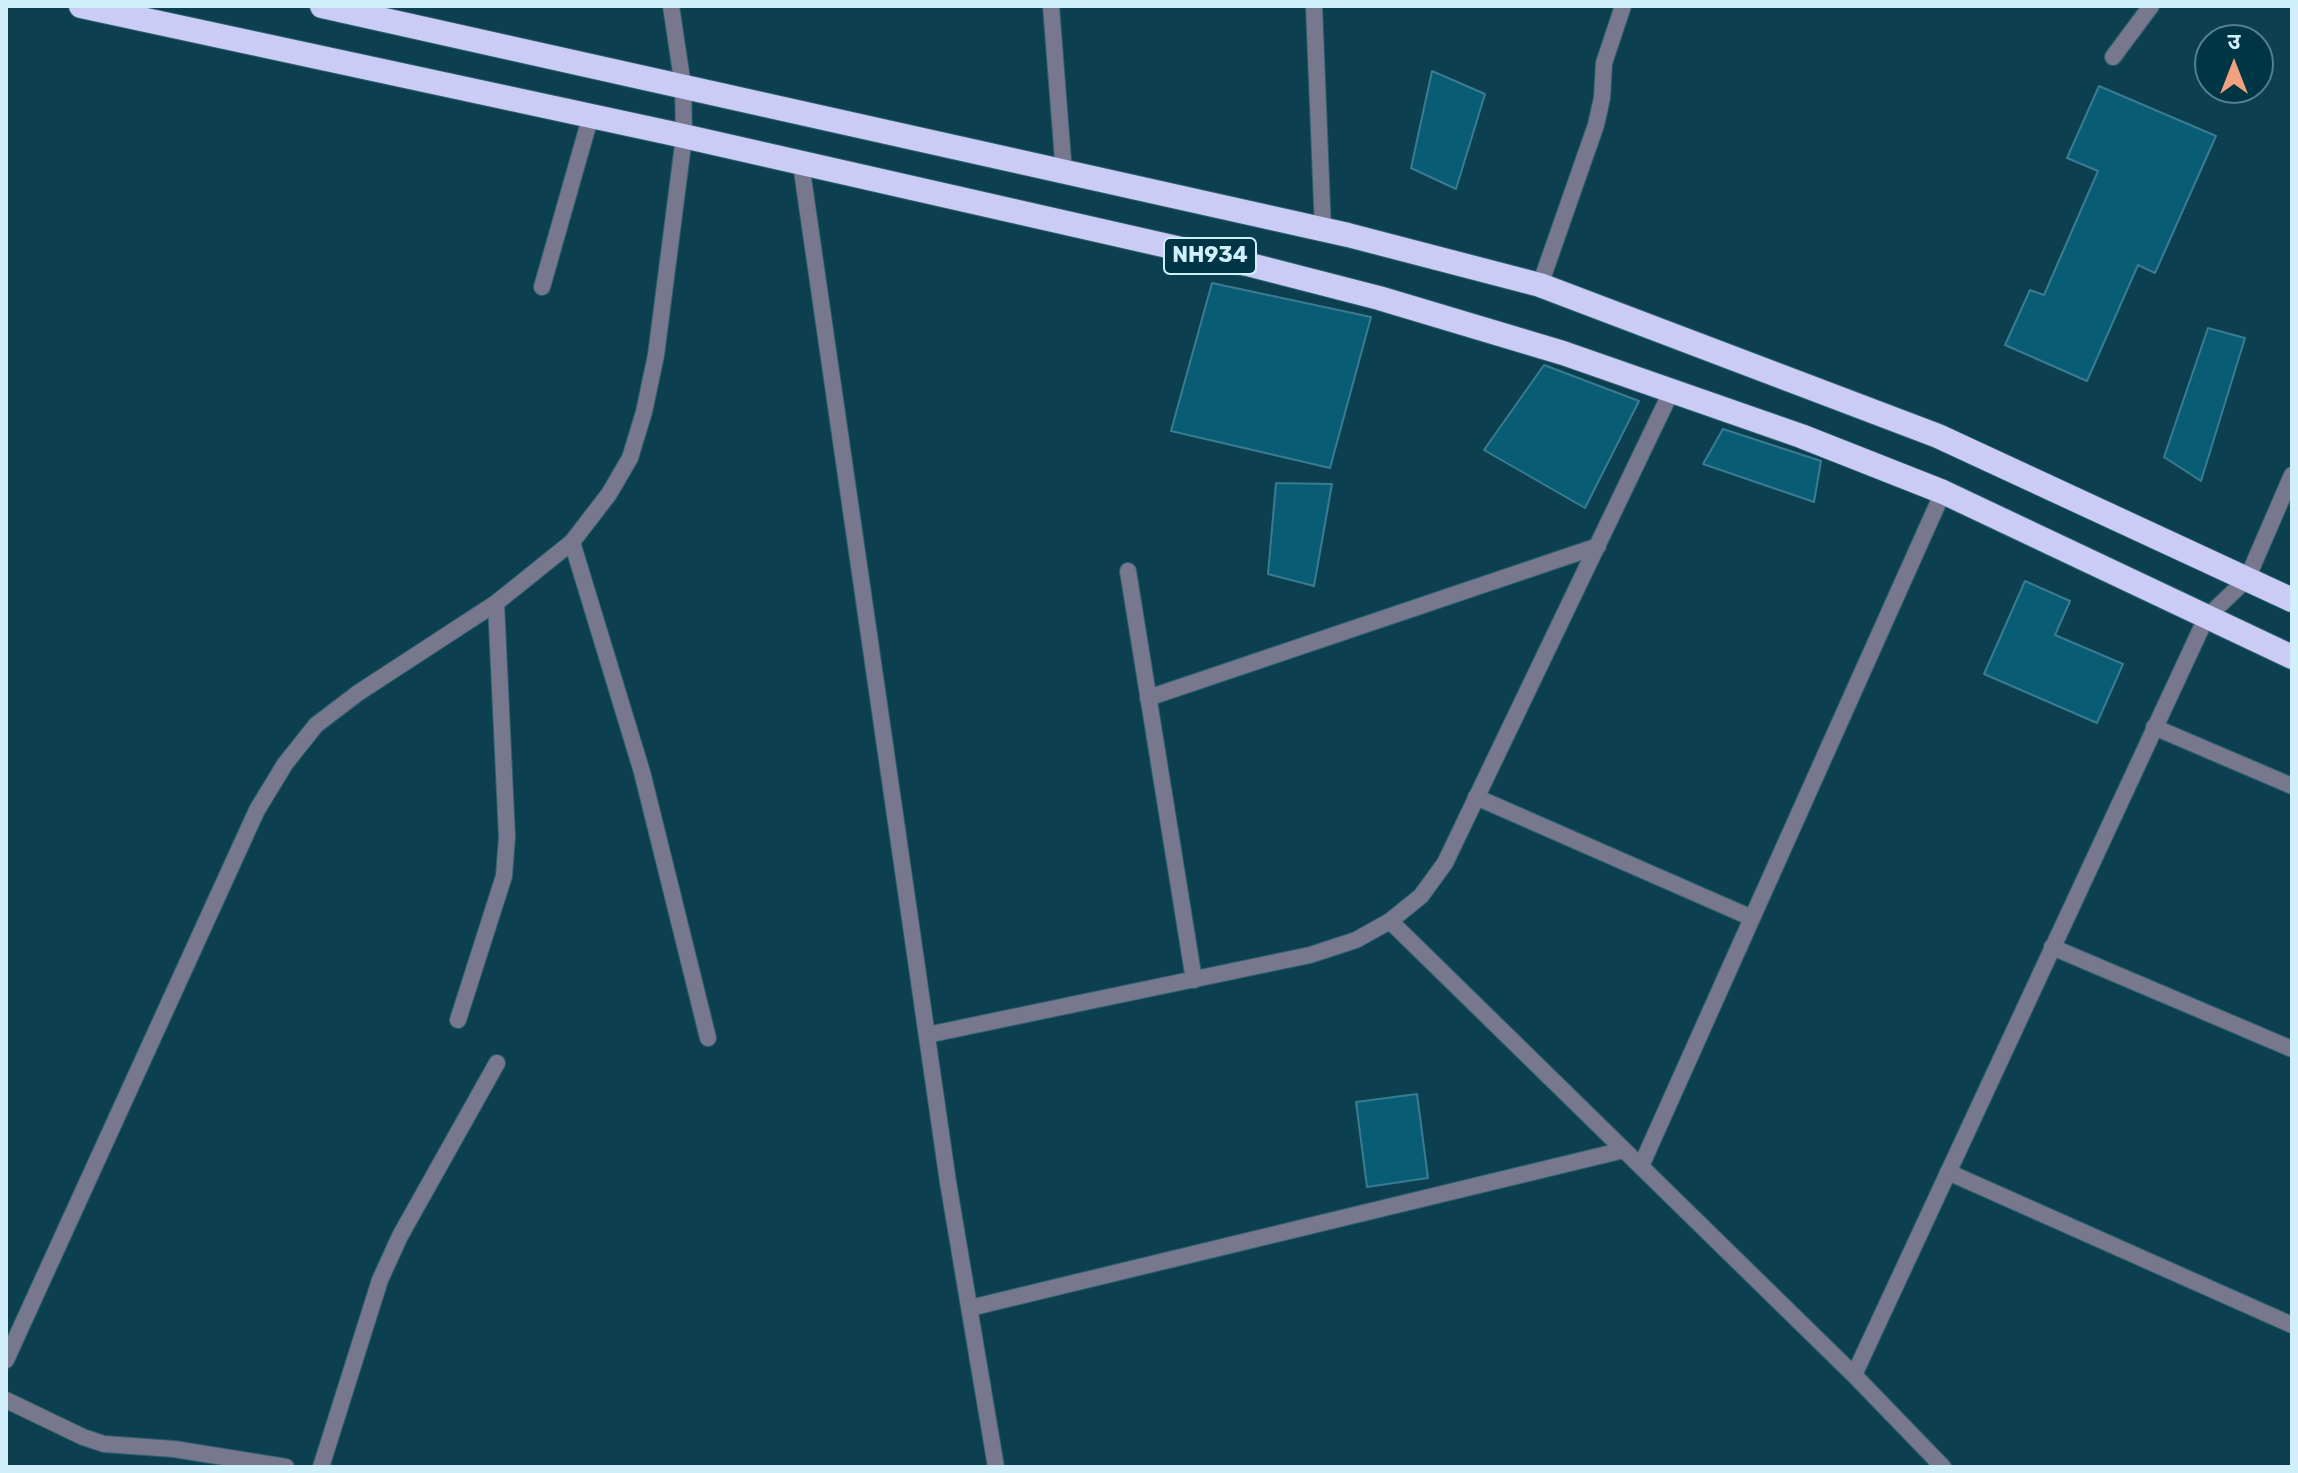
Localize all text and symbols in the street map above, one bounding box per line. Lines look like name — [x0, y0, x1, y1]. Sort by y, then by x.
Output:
north arrow — [2194, 24, 2274, 104]
text: उ — [2228, 28, 2240, 55]
road number: NH934 — [1164, 238, 1256, 274]

